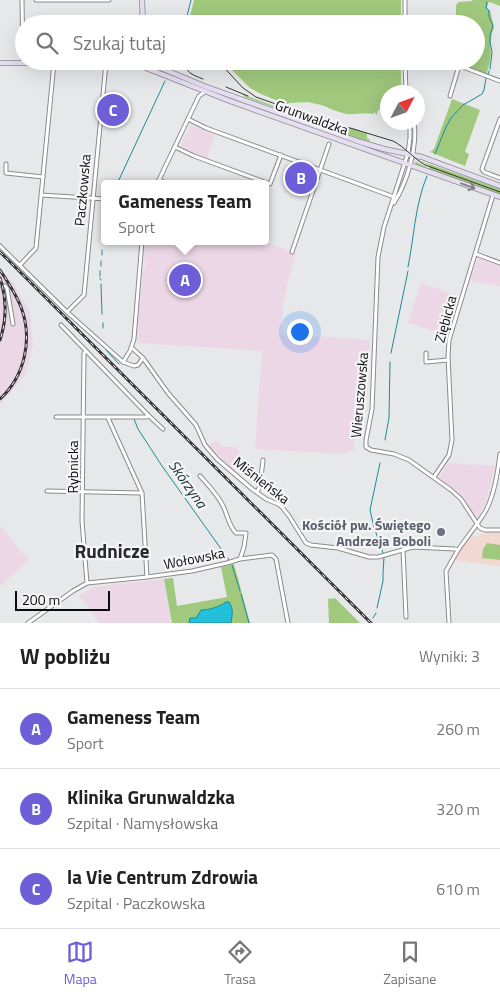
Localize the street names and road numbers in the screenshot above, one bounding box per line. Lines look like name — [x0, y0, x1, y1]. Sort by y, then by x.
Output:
street label: Grunwaldzka — [272, 94, 352, 140]
street label: Paczkowska — [68, 153, 96, 227]
street label: Ziębicka — [429, 293, 461, 345]
street label: Wieruszowska — [345, 351, 373, 439]
street label: Rybnicka — [62, 440, 83, 494]
street label: Miśnieńska — [229, 451, 295, 509]
street label: Wołowska — [162, 542, 226, 574]

